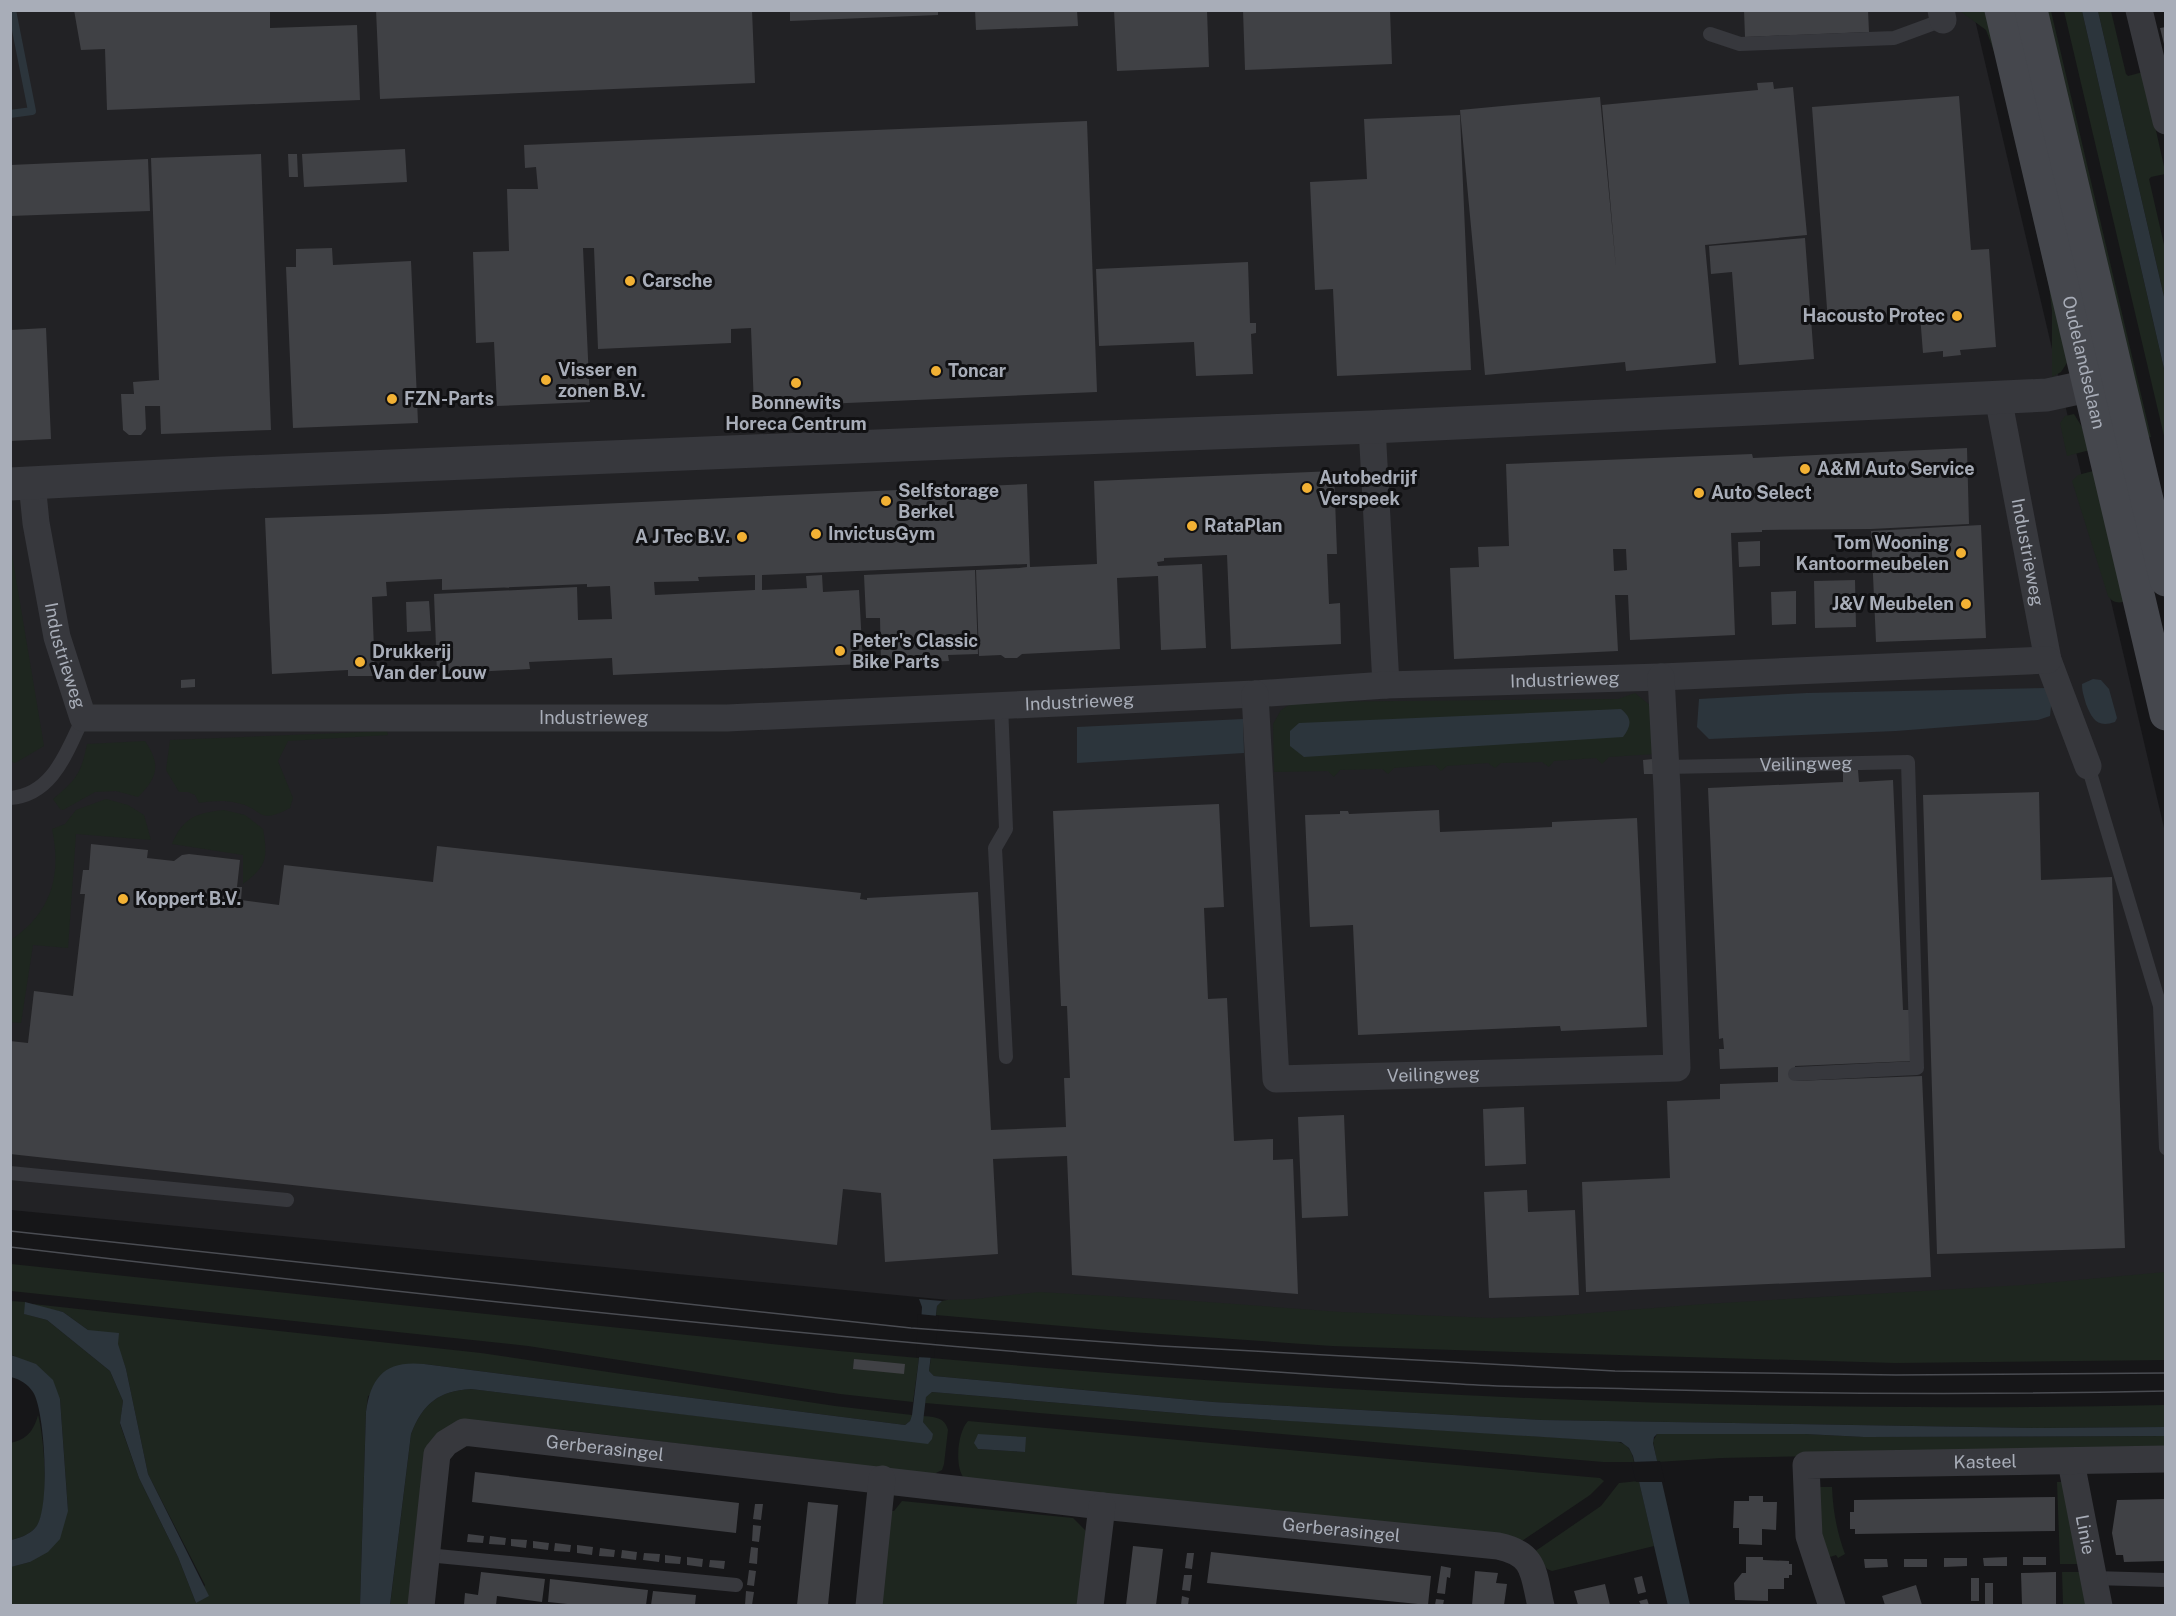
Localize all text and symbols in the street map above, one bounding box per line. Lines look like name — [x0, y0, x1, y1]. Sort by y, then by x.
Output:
place label: Carsche — [642, 270, 713, 291]
marker: Carsche — [623, 274, 637, 288]
street label: Oudelandselaan — [2058, 294, 2110, 431]
place label: Hacousto Protec — [1803, 305, 1945, 326]
marker: Hacousto Protec — [1950, 309, 1964, 323]
place label: Visser en zonen B.V. — [558, 359, 646, 401]
place label: Toncar — [948, 360, 1007, 381]
marker: Toncar — [929, 364, 943, 378]
marker: Visser en zonen B.V. — [539, 373, 553, 387]
marker: Bonnewits Horeca Centrum — [789, 376, 803, 390]
place label: FZN-Parts — [404, 388, 494, 409]
marker: FZN-Parts — [385, 392, 399, 406]
place label: Bonnewits Horeca Centrum — [725, 392, 867, 434]
place label: A&M Auto Service — [1817, 458, 1975, 479]
marker: A&M Auto Service — [1798, 462, 1812, 476]
place label: Autobedrijf Verspeek — [1319, 467, 1417, 509]
place label: Selfstorage Berkel — [898, 480, 999, 522]
marker: Autobedrijf Verspeek — [1300, 481, 1314, 495]
place label: Auto Select — [1711, 482, 1812, 503]
marker: Auto Select — [1692, 486, 1706, 500]
marker: Selfstorage Berkel — [879, 494, 893, 508]
street label: Industrieweg — [2007, 496, 2049, 608]
place label: RataPlan — [1204, 515, 1282, 536]
marker: RataPlan — [1185, 519, 1199, 533]
place label: InvictusGym — [828, 523, 935, 544]
place label: A J Tec B.V. — [635, 526, 730, 547]
marker: InvictusGym — [809, 527, 823, 541]
marker: A J Tec B.V. — [735, 530, 749, 544]
place label: Tom Wooning Kantoormeubelen — [1795, 532, 1949, 574]
marker: Tom Wooning Kantoormeubelen — [1954, 546, 1968, 560]
place label: J&V Meubelen — [1832, 593, 1954, 614]
marker: J&V Meubelen — [1959, 597, 1973, 611]
street label: Industrieweg — [41, 601, 90, 711]
place label: Peter's Classic Bike Parts — [852, 630, 978, 672]
place label: Drukkerij Van der Louw — [372, 641, 487, 683]
marker: Peter's Classic Bike Parts — [833, 644, 847, 658]
marker: Drukkerij Van der Louw — [353, 655, 367, 669]
street label: Industrieweg — [1510, 667, 1620, 691]
street label: Industrieweg — [1024, 689, 1135, 714]
street label: Industrieweg — [539, 707, 649, 728]
street label: Veilingweg — [1759, 752, 1853, 775]
place label: Koppert B.V. — [135, 888, 241, 909]
marker: Koppert B.V. — [116, 892, 130, 906]
street label: Veilingweg — [1387, 1062, 1480, 1086]
street label: Gerberasingel — [545, 1431, 665, 1465]
street label: Kasteel — [1953, 1450, 2017, 1473]
street label: Gerberasingel — [1281, 1513, 1401, 1546]
street label: Linie — [2071, 1513, 2100, 1556]

